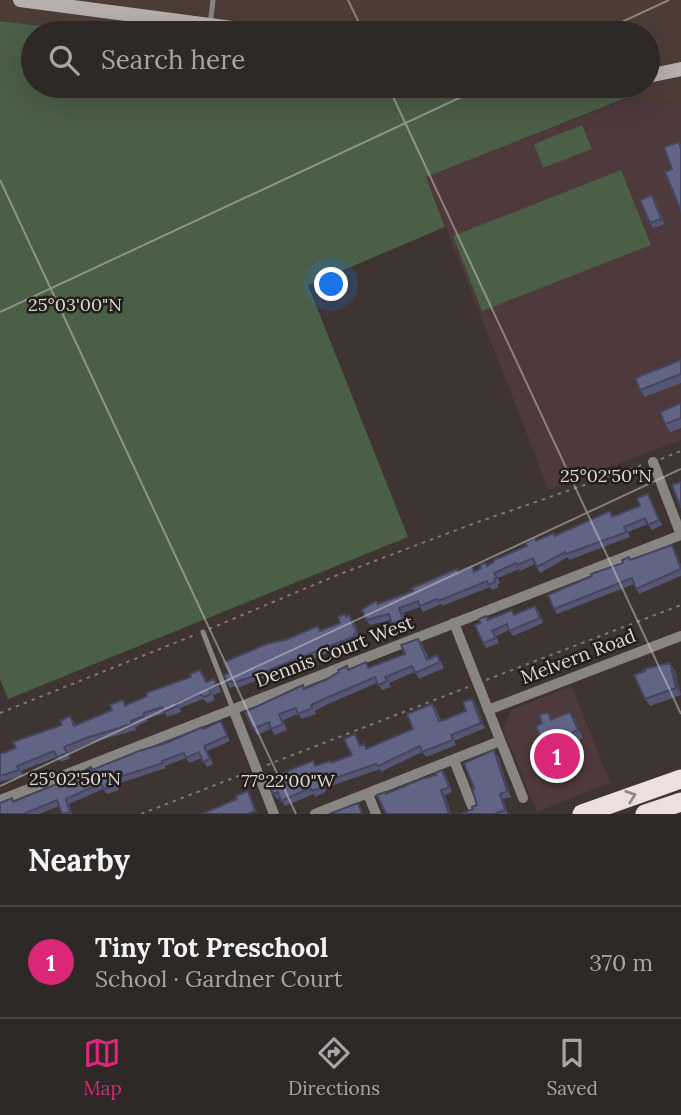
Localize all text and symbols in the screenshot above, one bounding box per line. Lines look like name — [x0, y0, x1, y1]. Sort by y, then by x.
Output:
search box — [21, 21, 660, 98]
icon: search — [45, 41, 83, 79]
text: Search here — [101, 43, 245, 76]
your location — [314, 267, 348, 301]
text: 25°03'00"N — [28, 293, 122, 316]
text: 25°02'50"N — [560, 464, 652, 487]
street label: Dennis Court West — [251, 610, 417, 692]
street label: Melvern Road — [517, 623, 639, 689]
pin: 1 — [534, 730, 580, 782]
text: 25°02'50"N — [29, 767, 121, 790]
text: 77°22'00"W — [241, 769, 336, 792]
one-way arrow — [625, 790, 637, 804]
text: Nearby — [28, 841, 130, 879]
text: Tiny Tot Preschool — [95, 931, 328, 964]
text: 1 — [46, 948, 56, 977]
text: 370 m — [589, 948, 653, 977]
text: School · Gardner Court — [95, 964, 343, 993]
tab: Map — [83, 1034, 122, 1100]
tab: Directions — [288, 1034, 380, 1100]
tab: Saved — [546, 1034, 598, 1100]

